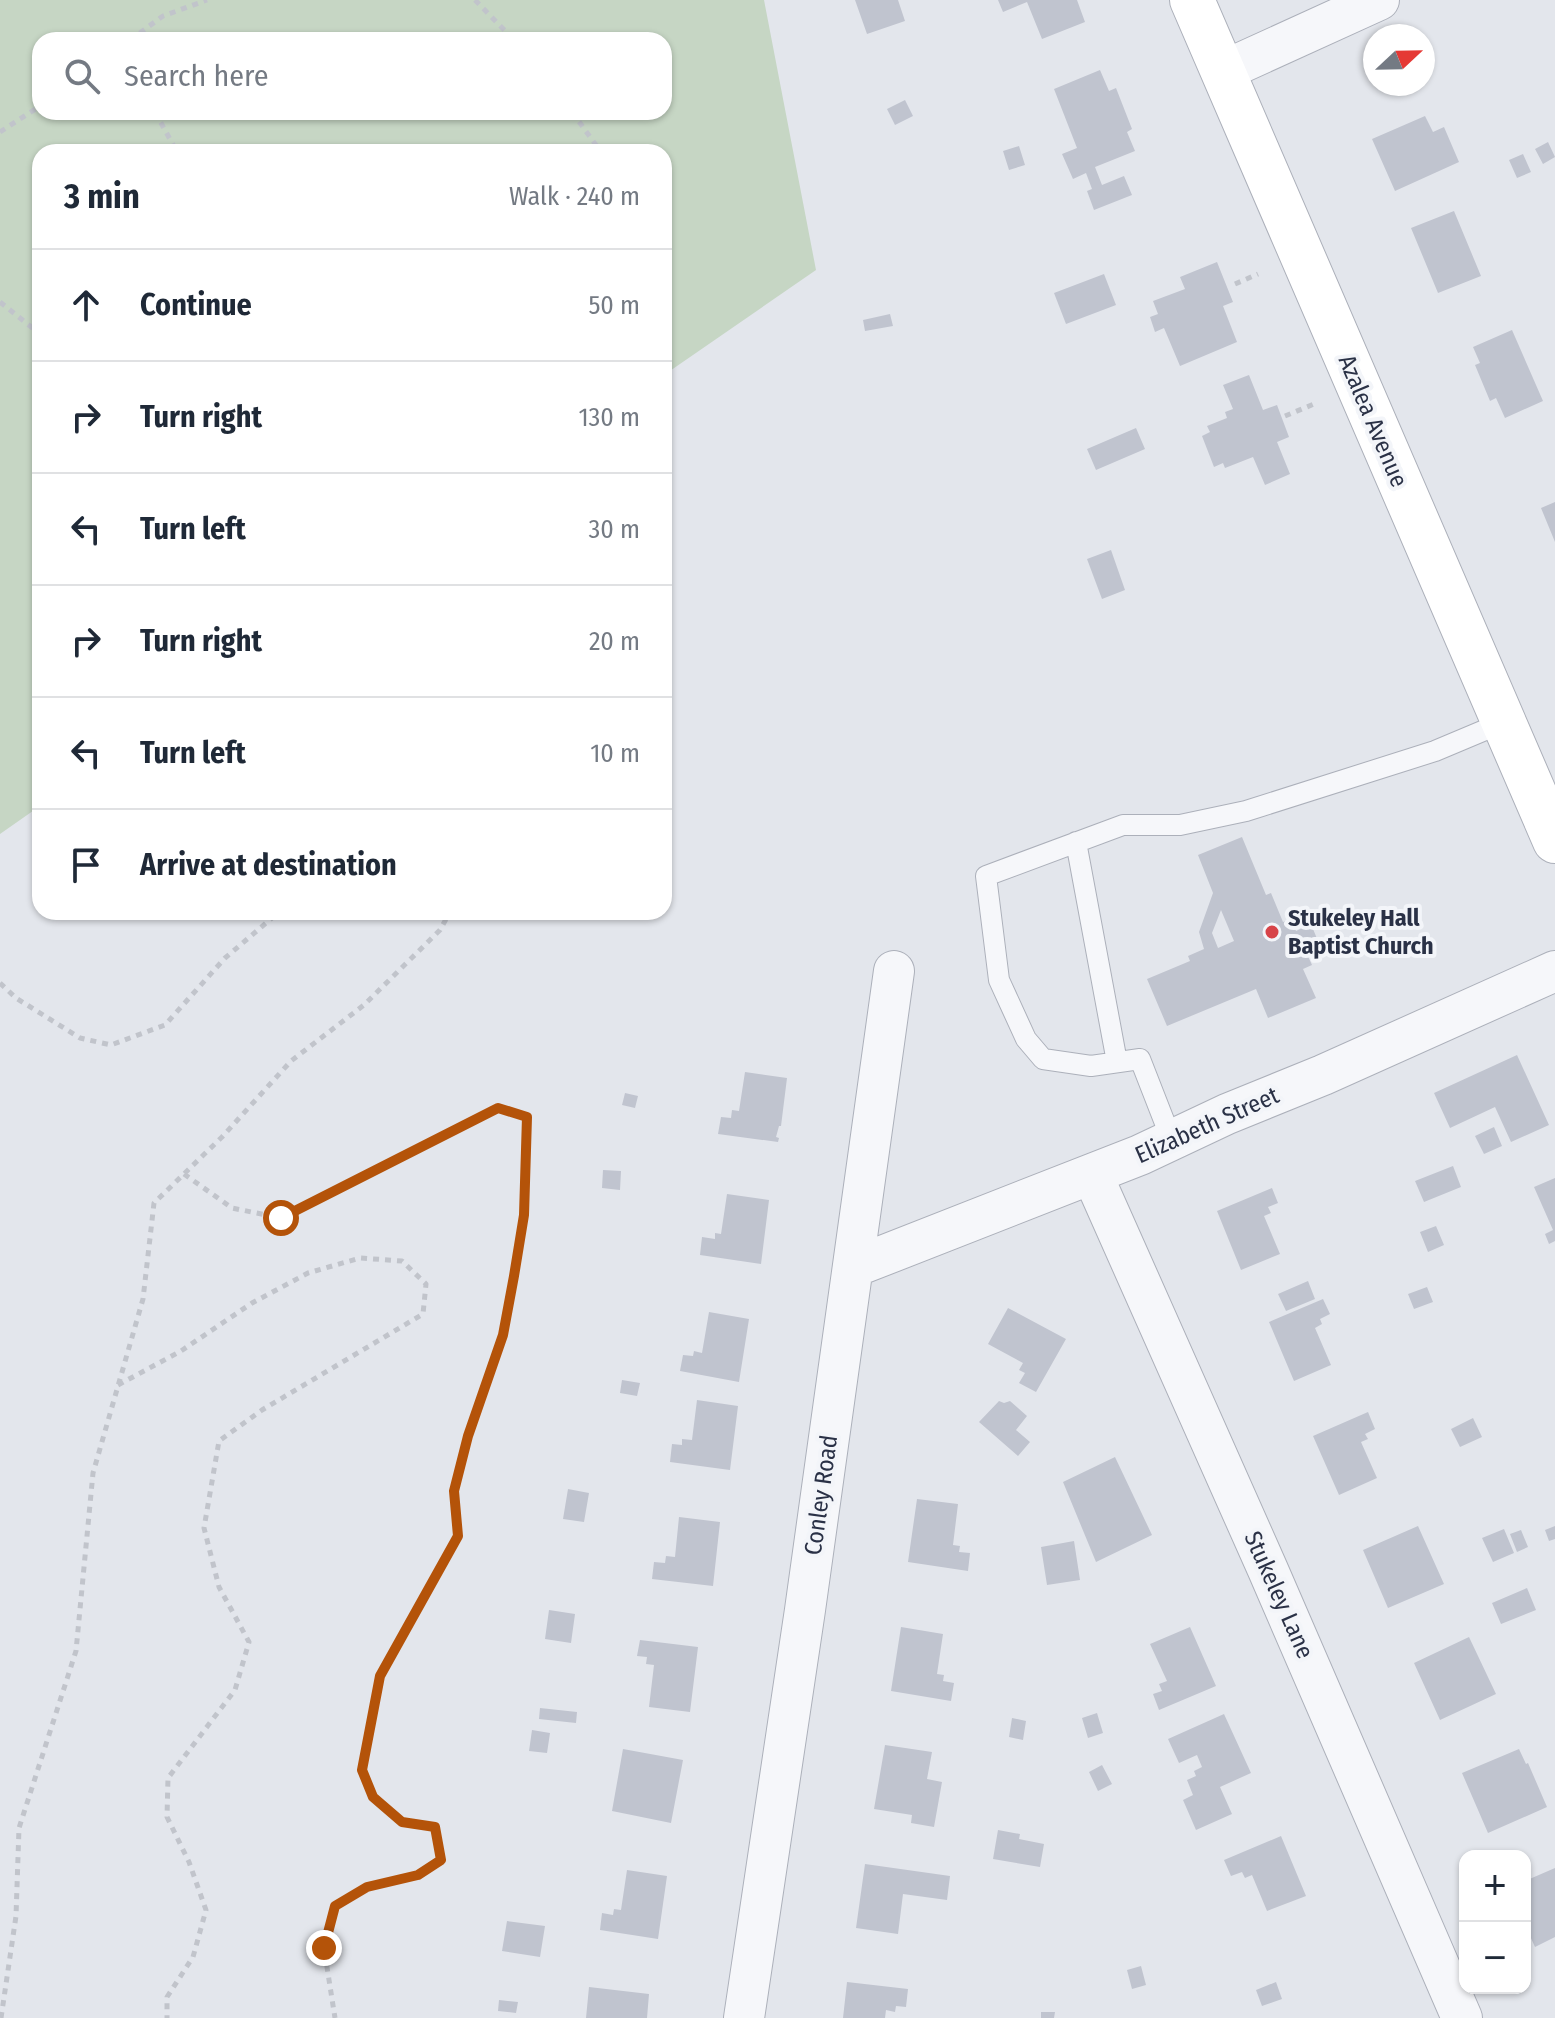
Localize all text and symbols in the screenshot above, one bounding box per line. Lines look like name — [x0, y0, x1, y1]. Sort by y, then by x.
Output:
north arrow — [1363, 24, 1435, 96]
search box — [32, 32, 672, 120]
icon: search — [60, 54, 104, 98]
text: Search here — [124, 58, 269, 94]
text: 3 min — [64, 176, 140, 217]
text: Walk · 240 m — [509, 181, 640, 212]
icon: ahead — [64, 283, 108, 327]
text: Continue — [140, 287, 252, 323]
text: 50 m — [588, 290, 640, 321]
street label: Azalea Avenue — [1333, 351, 1413, 491]
icon: right — [64, 395, 108, 439]
text: Turn right — [140, 399, 262, 435]
text: 130 m — [578, 402, 640, 433]
icon: left — [64, 507, 108, 551]
text: Turn left — [140, 511, 246, 547]
text: 30 m — [589, 514, 640, 545]
icon: right — [64, 619, 108, 663]
text: Turn right — [140, 623, 262, 659]
text: 20 m — [589, 626, 640, 657]
icon: left — [64, 731, 108, 775]
text: Turn left — [140, 735, 246, 771]
text: 10 m — [590, 738, 640, 769]
icon: arrive — [64, 843, 108, 887]
text: Arrive at destination — [140, 847, 397, 883]
place label: Stukeley Hall Baptist Church — [1288, 904, 1434, 960]
marker: Stukeley Hall Baptist Church — [1263, 923, 1281, 941]
street label: Elizabeth Street — [1131, 1081, 1283, 1169]
route start — [263, 1200, 299, 1236]
street label: Conley Road — [799, 1433, 843, 1557]
street label: Stukeley Lane — [1239, 1527, 1319, 1663]
map controls — [1459, 1850, 1531, 1994]
button: + — [1459, 1850, 1531, 1922]
button: − — [1459, 1922, 1531, 1994]
route end — [306, 1930, 342, 1966]

